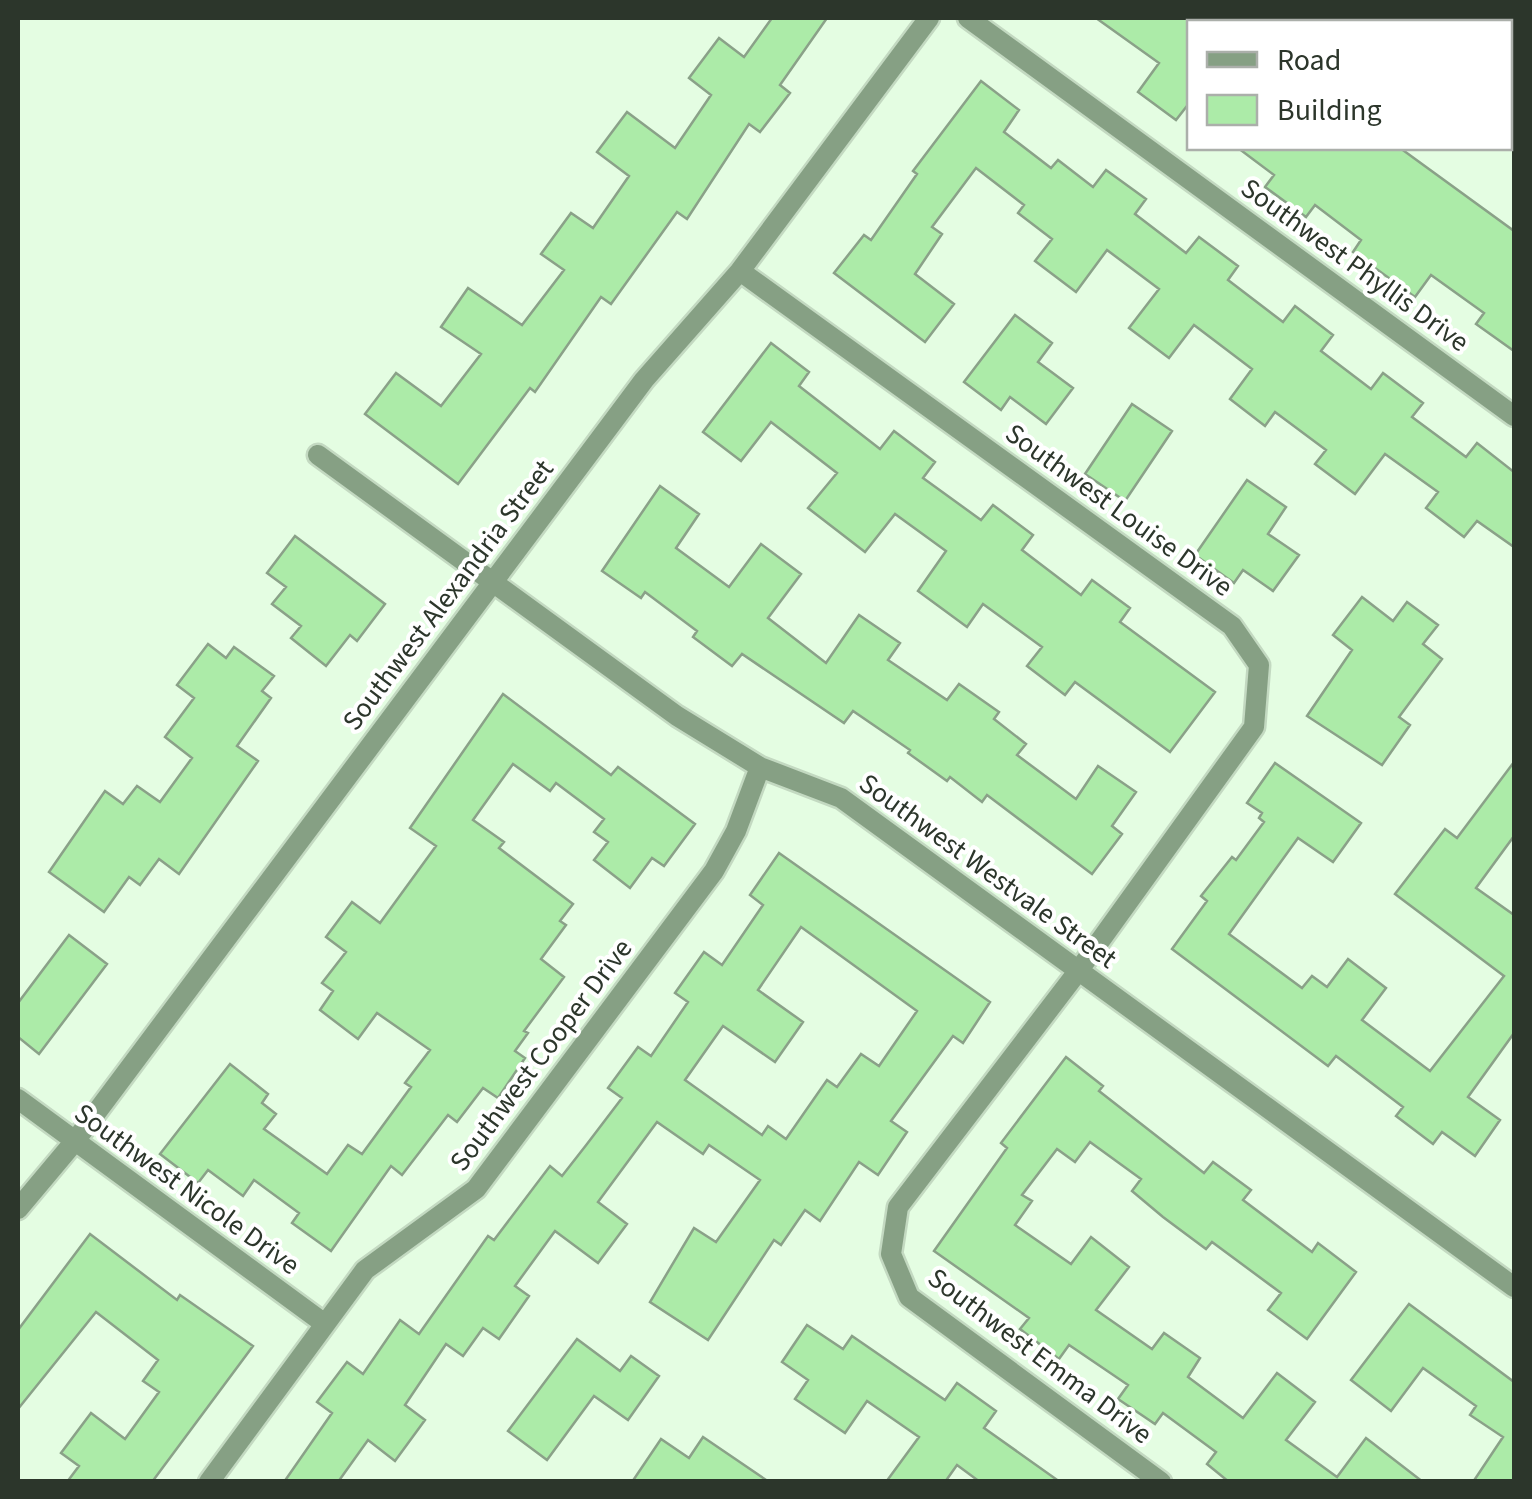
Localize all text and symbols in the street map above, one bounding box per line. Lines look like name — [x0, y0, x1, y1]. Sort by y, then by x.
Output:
legend — [1187, 20, 1512, 150]
text: Road — [1277, 39, 1341, 82]
text: Building — [1277, 89, 1382, 132]
street label: Southwest Phyllis Drive — [1233, 168, 1477, 362]
street label: Southwest Louise Drive — [997, 414, 1241, 606]
street label: Southwest Alexandria Street — [333, 451, 564, 739]
street label: Southwest Westvale Street — [851, 764, 1126, 979]
street label: Southwest Cooper Drive — [440, 930, 642, 1180]
street label: Southwest Nicole Drive — [66, 1094, 308, 1284]
street label: Southwest Emma Drive — [919, 1258, 1161, 1454]

